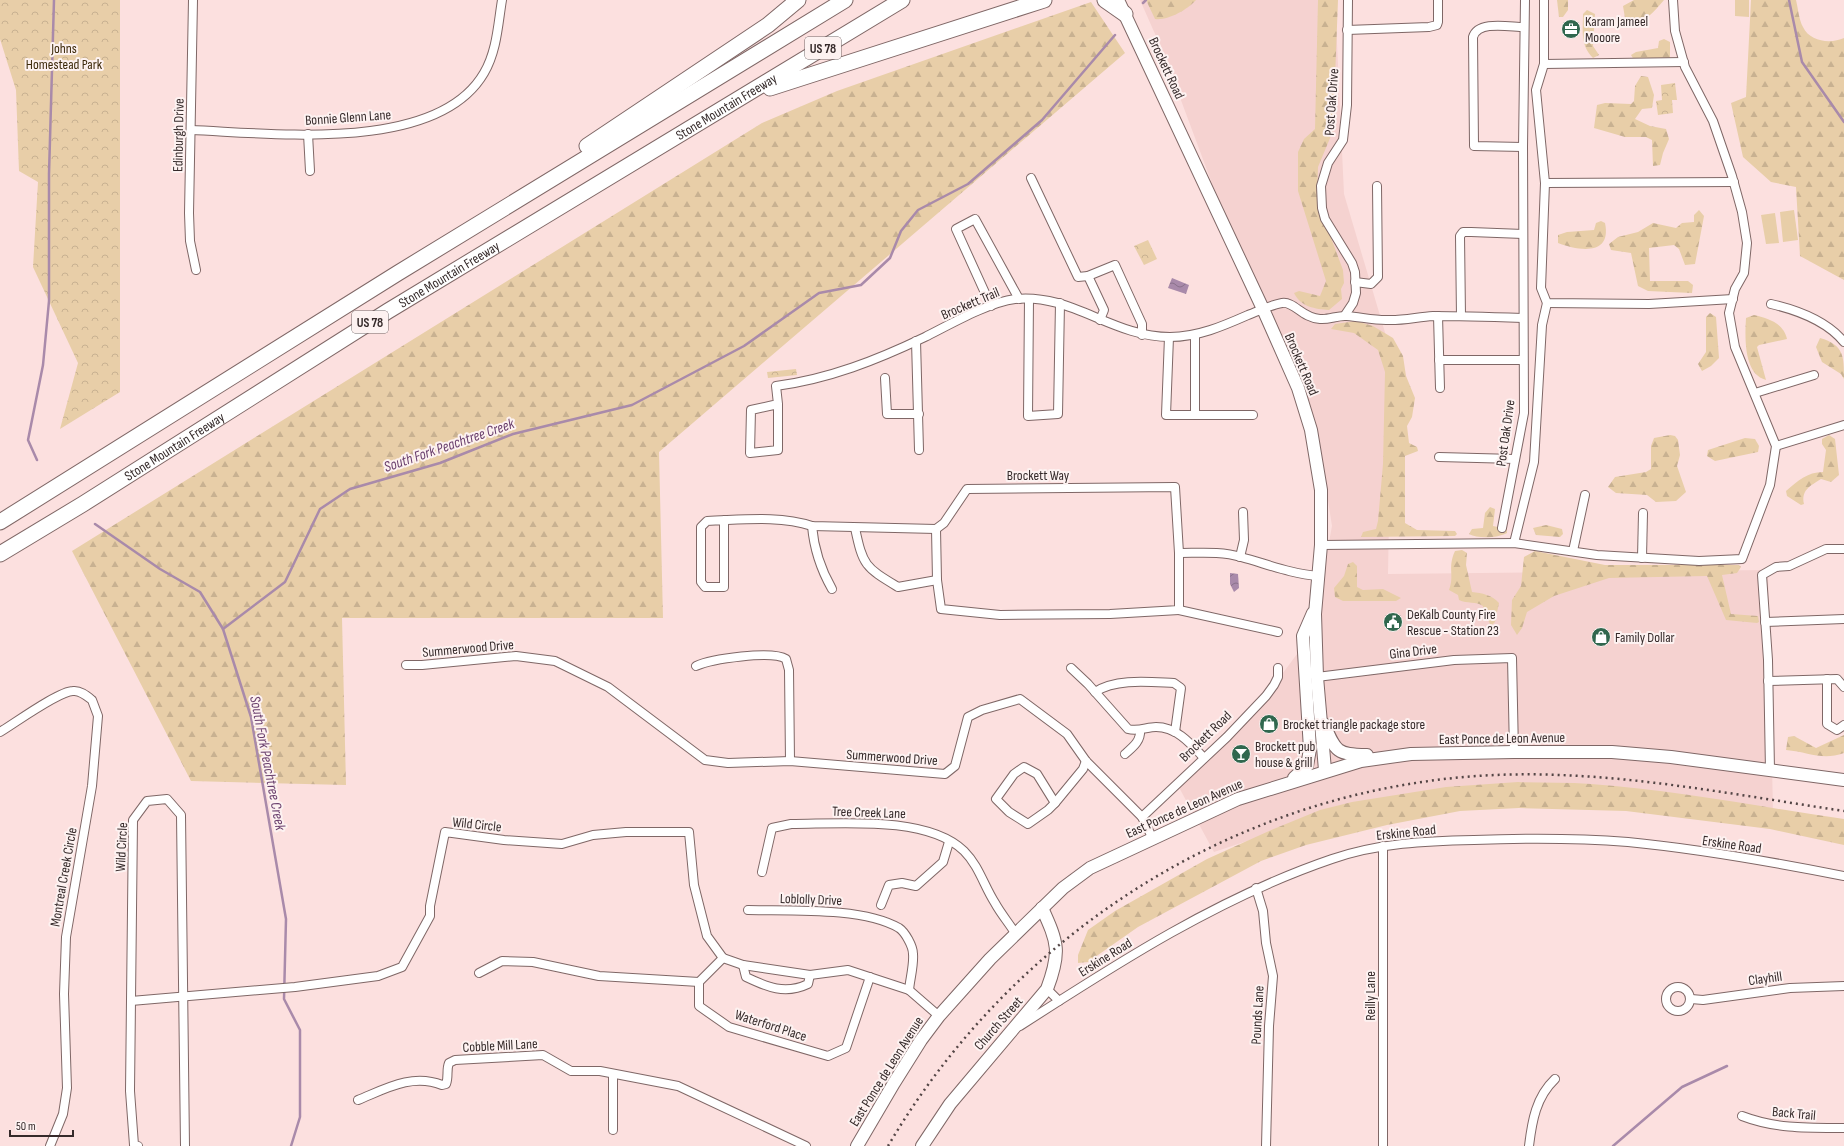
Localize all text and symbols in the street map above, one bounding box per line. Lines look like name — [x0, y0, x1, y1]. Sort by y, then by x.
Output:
place label: Karam Jameel Mooore — [1585, 13, 1648, 46]
office icon: Karam Jameel Mooore — [1560, 18, 1582, 40]
street label: Brockett Road — [1145, 35, 1188, 102]
road number: US 78 — [805, 37, 841, 59]
park label: Johns Homestead Park — [26, 40, 103, 73]
street label: Post Oak Drive — [1321, 68, 1342, 136]
street label: Stone Mountain Freeway — [673, 69, 781, 144]
street label: Edinburgh Drive — [169, 98, 188, 172]
street label: Bonnie Glenn Lane — [304, 106, 392, 129]
street label: Stone Mountain Freeway — [396, 237, 503, 312]
street label: Brockett Trail — [938, 284, 1002, 323]
road number: US 78 — [352, 311, 388, 333]
street label: Brockett Road — [1281, 330, 1322, 398]
street label: Post Oak Drive — [1492, 398, 1519, 468]
street label: Stone Mountain Freeway — [121, 408, 228, 485]
water label: South Fork Peachtree Creek — [382, 414, 517, 477]
street label: Brockett Way — [1007, 467, 1070, 484]
place label: DeKalb County Fire Rescue - Station 23 — [1407, 606, 1499, 639]
public building icon: DeKalb County Fire Rescue - Station 23 — [1382, 611, 1404, 633]
shop icon: Family Dollar — [1590, 626, 1612, 648]
place label: Family Dollar — [1615, 629, 1675, 646]
street label: Summerwood Drive — [422, 636, 514, 661]
street label: Gina Drive — [1388, 640, 1438, 663]
water label: South Fork Peachtree Creek — [245, 694, 290, 832]
street label: Brockett Road — [1176, 707, 1235, 765]
shop icon: Brocket triangle package store — [1258, 713, 1280, 735]
place label: Brocket triangle package store — [1283, 716, 1425, 733]
street label: East Ponce de Leon Avenue — [1439, 729, 1565, 748]
place label: Brockett pub house & grill — [1255, 738, 1316, 771]
bar icon: Brockett pub house & grill — [1230, 743, 1252, 765]
street label: Summerwood Drive — [846, 746, 938, 769]
street label: East Ponce de Leon Avenue — [1123, 775, 1245, 842]
street label: Tree Creek Lane — [832, 803, 906, 822]
street label: Wild Circle — [451, 813, 502, 836]
street label: Erskine Road — [1375, 821, 1437, 844]
street label: Wild Circle — [112, 822, 131, 872]
street label: Montreal Creek Circle — [46, 826, 81, 928]
street label: Erskine Road — [1701, 832, 1763, 857]
street label: Loblolly Drive — [780, 890, 842, 909]
street label: Erskine Road — [1075, 934, 1135, 980]
street label: Clayhill — [1747, 968, 1783, 989]
street label: Reilly Lane — [1362, 971, 1379, 1021]
street label: Pounds Lane — [1247, 985, 1268, 1045]
street label: Church Street — [970, 993, 1026, 1054]
street label: Waterford Place — [733, 1006, 809, 1045]
street label: East Ponce de Leon Avenue — [846, 1013, 927, 1129]
street label: Cobble Mill Lane — [462, 1035, 538, 1056]
street label: Back Trail — [1771, 1103, 1817, 1124]
scale bar — [10, 1112, 73, 1138]
text: 50 m — [16, 1119, 36, 1134]

